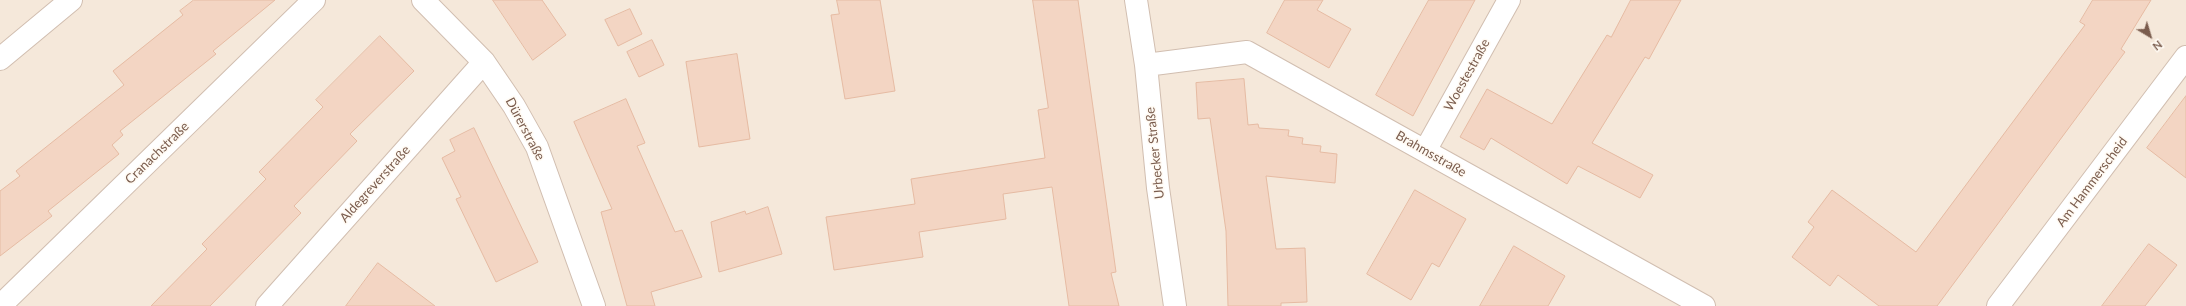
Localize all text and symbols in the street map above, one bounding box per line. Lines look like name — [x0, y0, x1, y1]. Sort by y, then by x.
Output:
north arrow — [2130, 16, 2170, 56]
street label: Woestestraße — [1441, 36, 1493, 114]
text: N — [2150, 38, 2165, 54]
street label: Dürerstraße — [502, 95, 548, 163]
street label: Urbecker Straße — [1142, 106, 1168, 200]
street label: Cranachstraße — [122, 119, 192, 187]
street label: Brahmsstraße — [1393, 128, 1469, 180]
street label: Am Hammerscheid — [2053, 134, 2131, 230]
street label: Aldegreverstraße — [336, 142, 414, 226]

